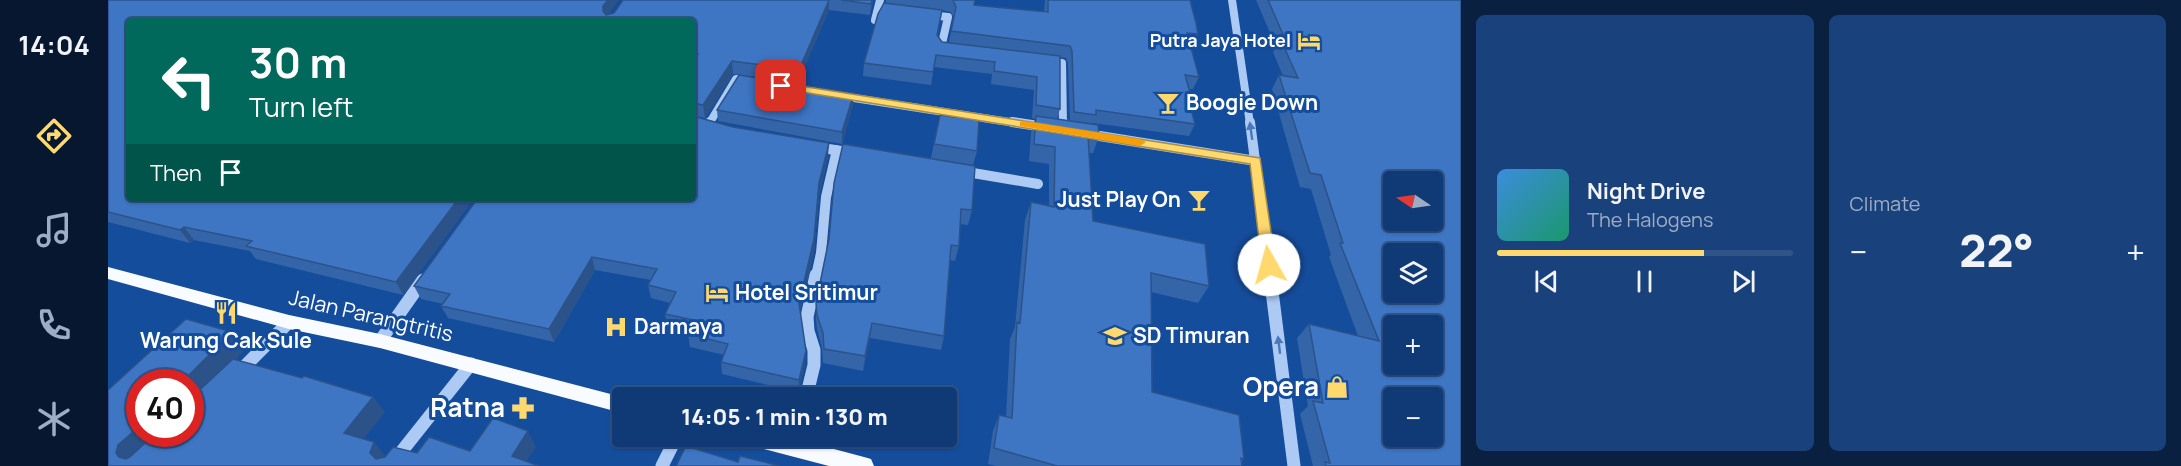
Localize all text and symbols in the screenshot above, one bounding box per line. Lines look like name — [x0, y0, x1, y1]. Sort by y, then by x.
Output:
text: 14:04 — [18, 26, 90, 63]
place label: Putra Jaya Hotel — [1150, 28, 1291, 52]
hotel icon: Putra Jaya Hotel — [1296, 28, 1322, 54]
text: 30 m — [249, 33, 347, 91]
icon: left — [150, 42, 228, 120]
pin — [755, 60, 806, 111]
icon: arrive — [764, 69, 797, 102]
text: Turn left — [249, 88, 353, 125]
place label: Boogie Down — [1186, 88, 1318, 116]
bar icon: Boogie Down — [1155, 90, 1181, 116]
icon: directions — [33, 115, 75, 157]
one-way arrow — [1247, 122, 1256, 141]
icon: arrive — [214, 156, 247, 189]
text: Then — [150, 158, 202, 188]
north arrow — [1383, 171, 1443, 231]
map controls — [1383, 171, 1443, 447]
text: Night Drive — [1587, 176, 1706, 206]
place label: Just Play On — [1057, 185, 1181, 213]
bar icon: Just Play On — [1186, 187, 1212, 213]
text: Climate — [1850, 190, 1921, 217]
text: The Halogens — [1587, 206, 1713, 233]
icon: music — [33, 209, 75, 251]
text: 22° — [1959, 219, 2034, 281]
text: − — [1850, 229, 1867, 274]
text: + — [2126, 229, 2145, 274]
position arrow — [1237, 233, 1301, 297]
button: layers — [1383, 243, 1443, 303]
icon: previous — [1530, 265, 1563, 298]
icon: pause — [1628, 265, 1661, 298]
icon: next — [1727, 265, 1760, 298]
place label: Hotel Sritimur — [735, 278, 878, 306]
hotel icon: Hotel Sritimur — [704, 280, 730, 306]
street label: Jalan Parangtritis — [286, 283, 456, 348]
restaurant icon: Warung Cak Sule — [213, 300, 239, 326]
icon: phone — [33, 304, 75, 346]
place label: Darmaya — [634, 312, 723, 340]
hospital icon: Darmaya — [603, 314, 629, 340]
button: + — [1383, 315, 1443, 375]
place label: SD Timuran — [1133, 321, 1250, 349]
school or university icon: SD Timuran — [1102, 323, 1128, 349]
place label: Warung Cak Sule — [140, 326, 312, 354]
one-way arrow — [1274, 336, 1284, 355]
place label: Opera — [1243, 368, 1319, 404]
speed limit sign: 40 — [126, 369, 204, 447]
shop icon: Opera — [1324, 374, 1350, 400]
button: − — [1383, 387, 1443, 447]
place label: Ratna — [430, 389, 505, 425]
pharmacy icon: Ratna — [510, 395, 536, 421]
icon: climate — [33, 398, 75, 440]
text: 14:05 · 1 min · 130 m — [681, 402, 888, 432]

